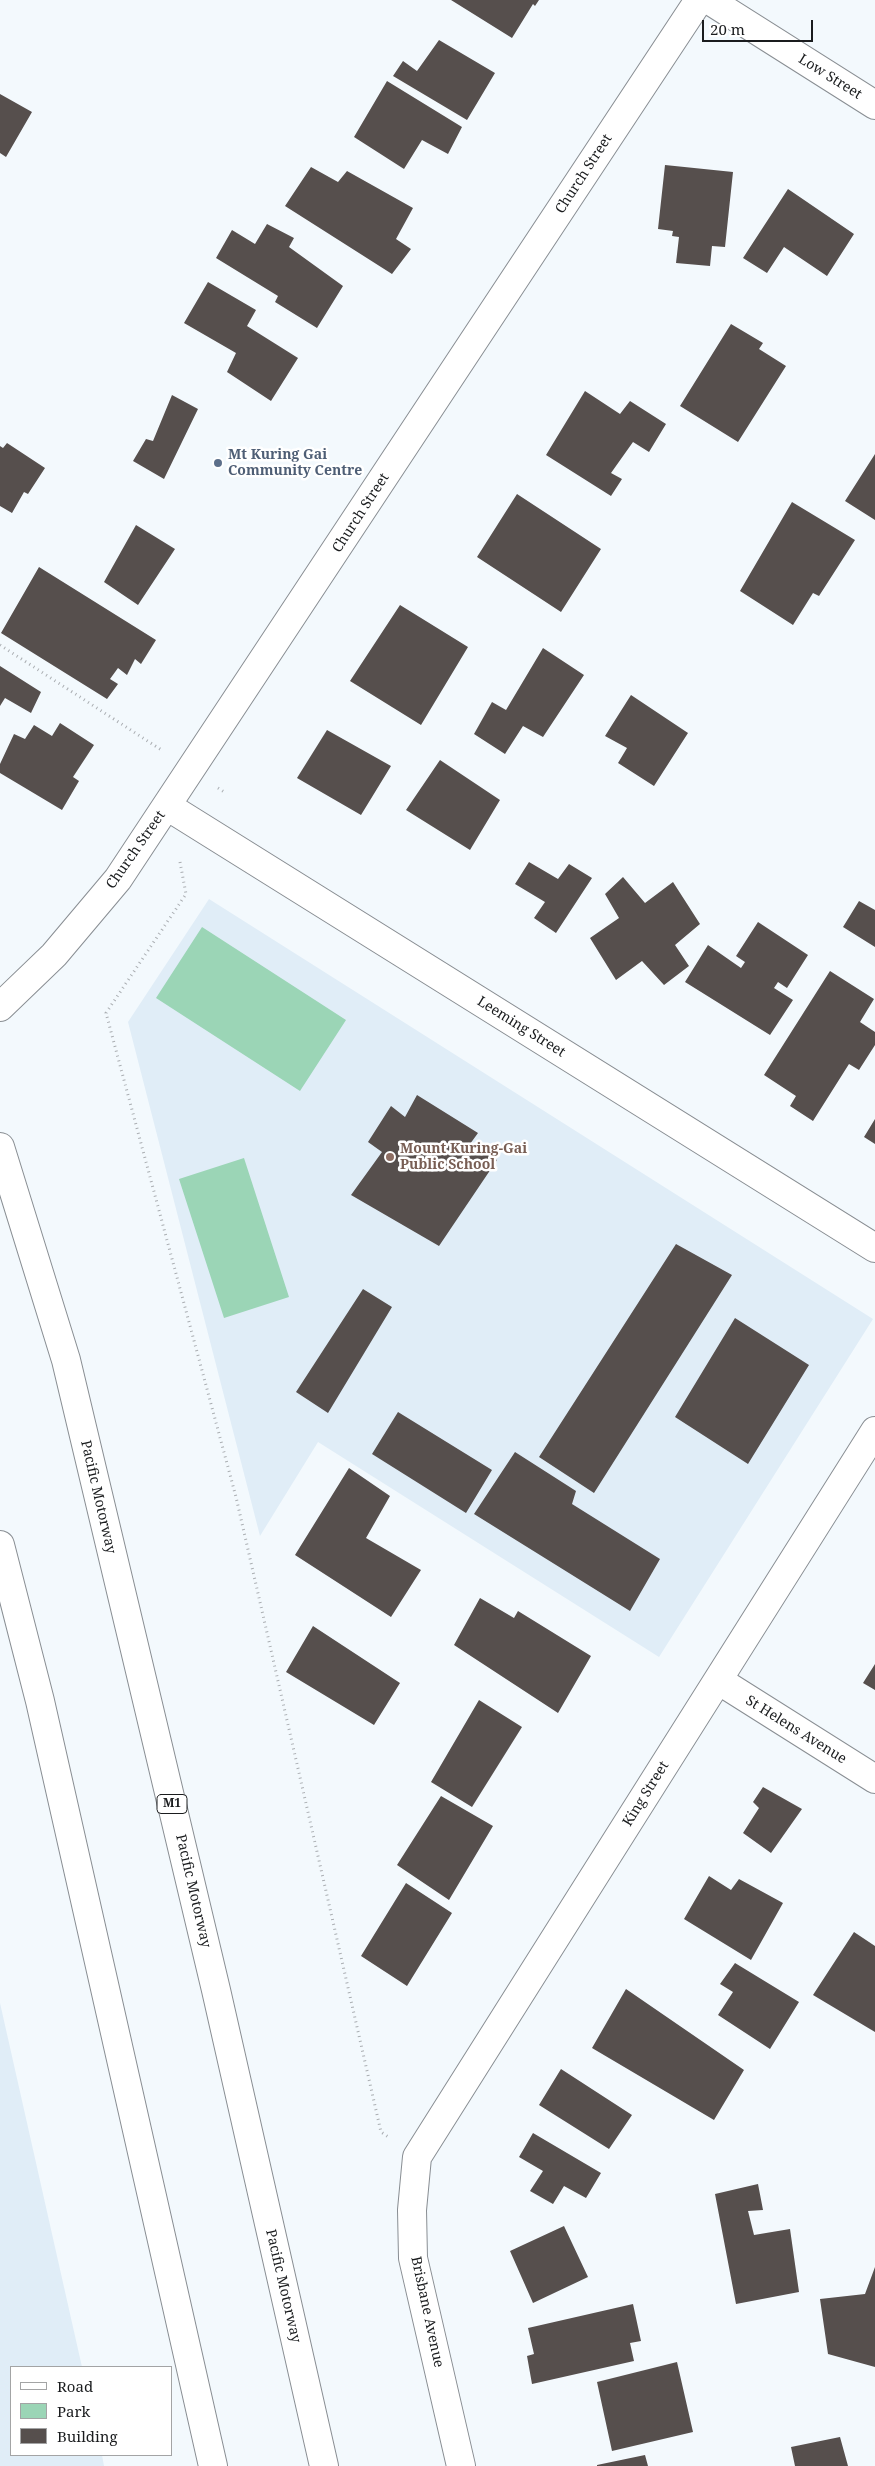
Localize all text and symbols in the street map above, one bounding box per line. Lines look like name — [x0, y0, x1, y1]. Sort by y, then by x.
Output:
scale bar — [705, 10, 816, 42]
text: 20 m — [710, 19, 745, 39]
street label: Low Street — [795, 51, 865, 103]
street label: Church Street — [552, 131, 616, 217]
place label: Mt Kuring Gai Community Centre — [228, 447, 362, 480]
marker: Mt Kuring Gai Community Centre — [212, 457, 224, 469]
street label: Church Street — [329, 470, 393, 556]
street label: Church Street — [103, 808, 169, 892]
street label: Leeming Street — [474, 993, 568, 1061]
place label: Mount Kuring-Gai Public School — [400, 1141, 527, 1174]
marker: Mount Kuring-Gai Public School — [384, 1151, 396, 1163]
street label: Pacific Motorway — [77, 1439, 119, 1555]
street label: St Helens Avenue — [743, 1692, 849, 1768]
street label: King Street — [619, 1758, 673, 1830]
road number: M1 — [157, 1795, 187, 1814]
street label: Pacific Motorway — [172, 1833, 214, 1949]
street label: Pacific Motorway — [262, 2228, 304, 2344]
street label: Brisbane Avenue — [407, 2255, 447, 2369]
legend — [10, 2366, 172, 2456]
text: Road — [57, 2376, 93, 2396]
text: Park — [57, 2401, 90, 2421]
text: Building — [57, 2426, 118, 2446]

